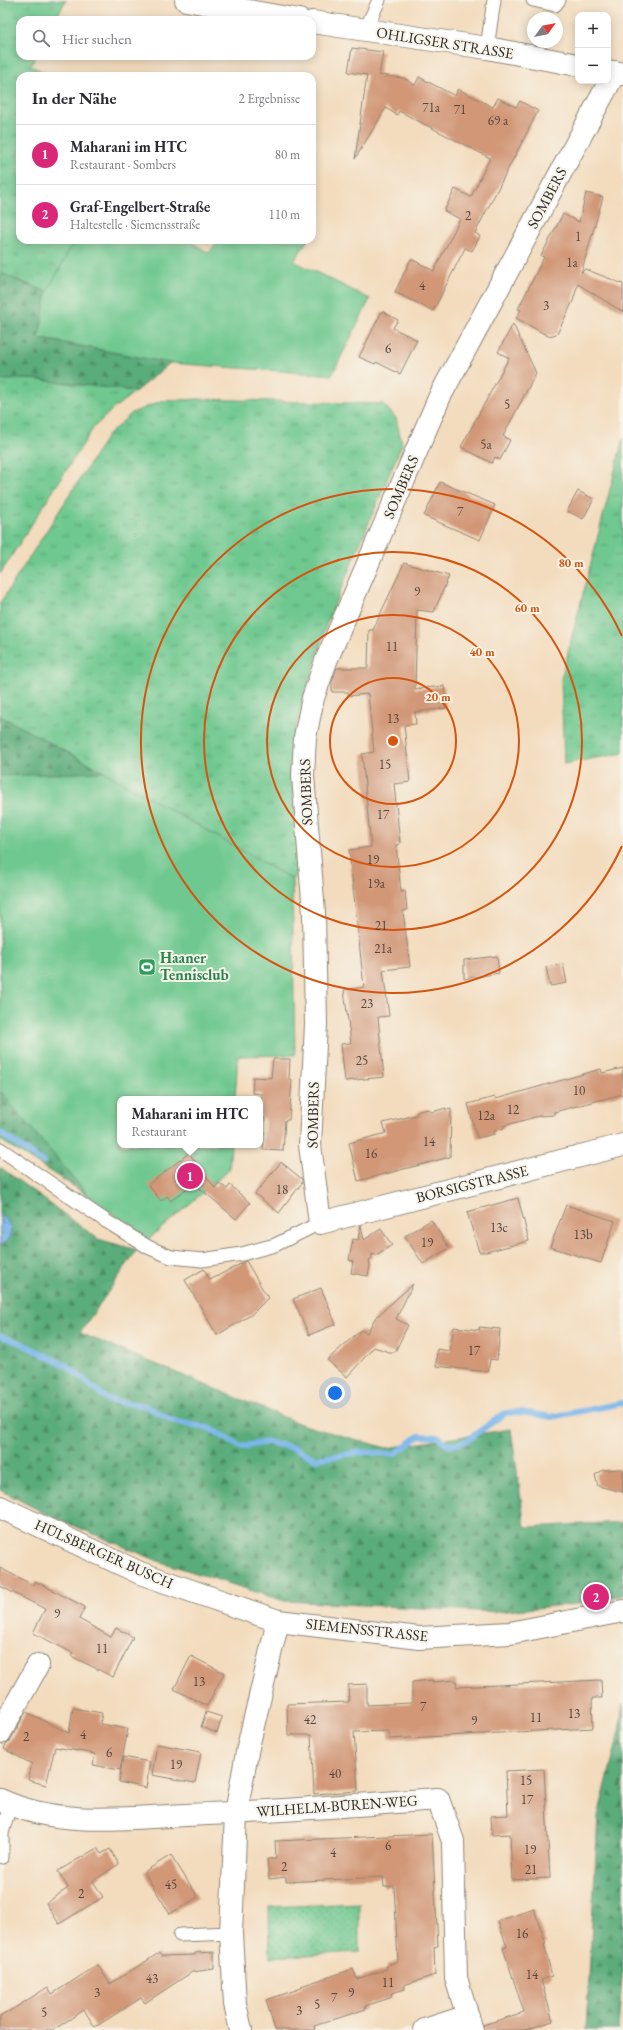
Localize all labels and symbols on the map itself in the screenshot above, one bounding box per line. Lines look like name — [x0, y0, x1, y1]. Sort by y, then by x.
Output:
north arrow — [527, 12, 563, 48]
street label: OHLIGSER STRASSE — [375, 22, 516, 63]
house number: 71a — [422, 99, 441, 116]
house number: 71 — [454, 101, 466, 118]
house number: 69 a — [488, 112, 509, 129]
street label: SOMBERS — [522, 164, 571, 232]
house number: 2 — [465, 207, 472, 224]
house number: 1 — [575, 228, 581, 245]
house number: 1a — [566, 254, 579, 271]
house number: 4 — [419, 277, 426, 294]
house number: 3 — [543, 297, 549, 314]
house number: 6 — [385, 340, 391, 357]
house number: 5 — [504, 396, 510, 413]
house number: 5a — [480, 436, 493, 453]
street label: SOMBERS — [379, 452, 422, 521]
house number: 7 — [457, 503, 464, 520]
text: 80 m — [558, 555, 584, 571]
house number: 9 — [414, 583, 421, 600]
text: 60 m — [514, 600, 540, 616]
house number: 11 — [386, 638, 398, 655]
text: 40 m — [469, 644, 495, 660]
text: 20 m — [425, 689, 451, 705]
house number: 13 — [387, 710, 399, 727]
centre of rings — [386, 734, 400, 748]
house number: 15 — [379, 756, 391, 773]
street label: SOMBERS — [295, 758, 316, 826]
house number: 17 — [377, 806, 390, 823]
house number: 19 — [367, 851, 380, 868]
house number: 19a — [367, 875, 386, 892]
house number: 21 — [375, 917, 387, 934]
house number: 21a — [374, 940, 393, 957]
place label: Haaner Tennisclub — [160, 948, 229, 984]
sports icon: Haaner Tennisclub — [137, 957, 157, 977]
house number: 23 — [361, 995, 373, 1012]
house number: 25 — [356, 1052, 368, 1069]
street label: SOMBERS — [302, 1081, 323, 1149]
house number: 10 — [573, 1082, 585, 1099]
house number: 12 — [507, 1101, 520, 1118]
house number: 12a — [477, 1107, 496, 1124]
house number: 14 — [423, 1133, 436, 1150]
house number: 16 — [365, 1145, 377, 1162]
street label: BORSIGSTRASSE — [414, 1160, 531, 1207]
pin: 1 — [177, 1161, 203, 1191]
house number: 18 — [276, 1181, 288, 1198]
house number: 13c — [490, 1219, 508, 1236]
house number: 13b — [573, 1226, 593, 1243]
house number: 19 — [421, 1234, 434, 1251]
house number: 17 — [468, 1342, 481, 1359]
your location — [325, 1383, 345, 1403]
street label: HÜLSBERGER BUSCH — [32, 1514, 176, 1593]
pin: 2 — [583, 1582, 609, 1612]
house number: 9 — [54, 1605, 61, 1622]
street label: SIEMENSSTRASSE — [305, 1614, 429, 1645]
house number: 11 — [96, 1640, 108, 1657]
house number: 13 — [193, 1673, 205, 1690]
house number: 7 — [420, 1698, 427, 1715]
house number: 13 — [568, 1705, 580, 1722]
house number: 11 — [530, 1709, 542, 1726]
house number: 42 — [304, 1711, 317, 1728]
house number: 9 — [471, 1712, 478, 1729]
house number: 4 — [80, 1726, 87, 1743]
house number: 2 — [23, 1728, 30, 1745]
house number: 6 — [106, 1744, 112, 1761]
house number: 19 — [170, 1756, 183, 1773]
house number: 40 — [329, 1765, 341, 1782]
house number: 15 — [520, 1772, 532, 1789]
street label: WILHELM-BÜREN-WEG — [256, 1790, 418, 1821]
house number: 17 — [521, 1791, 534, 1808]
house number: 6 — [385, 1837, 391, 1854]
house number: 19 — [524, 1841, 537, 1858]
house number: 4 — [330, 1844, 337, 1861]
house number: 2 — [281, 1858, 288, 1875]
house number: 21 — [525, 1861, 537, 1878]
house number: 45 — [165, 1876, 177, 1893]
house number: 2 — [78, 1885, 85, 1902]
house number: 16 — [516, 1925, 528, 1942]
house number: 14 — [526, 1966, 539, 1983]
house number: 43 — [146, 1970, 158, 1987]
house number: 11 — [382, 1974, 394, 1991]
house number: 3 — [94, 1984, 100, 2001]
house number: 9 — [348, 1984, 355, 2001]
house number: 7 — [331, 1989, 338, 2006]
house number: 5 — [314, 1996, 320, 2013]
house number: 3 — [296, 2002, 302, 2019]
house number: 5 — [41, 2004, 47, 2021]

